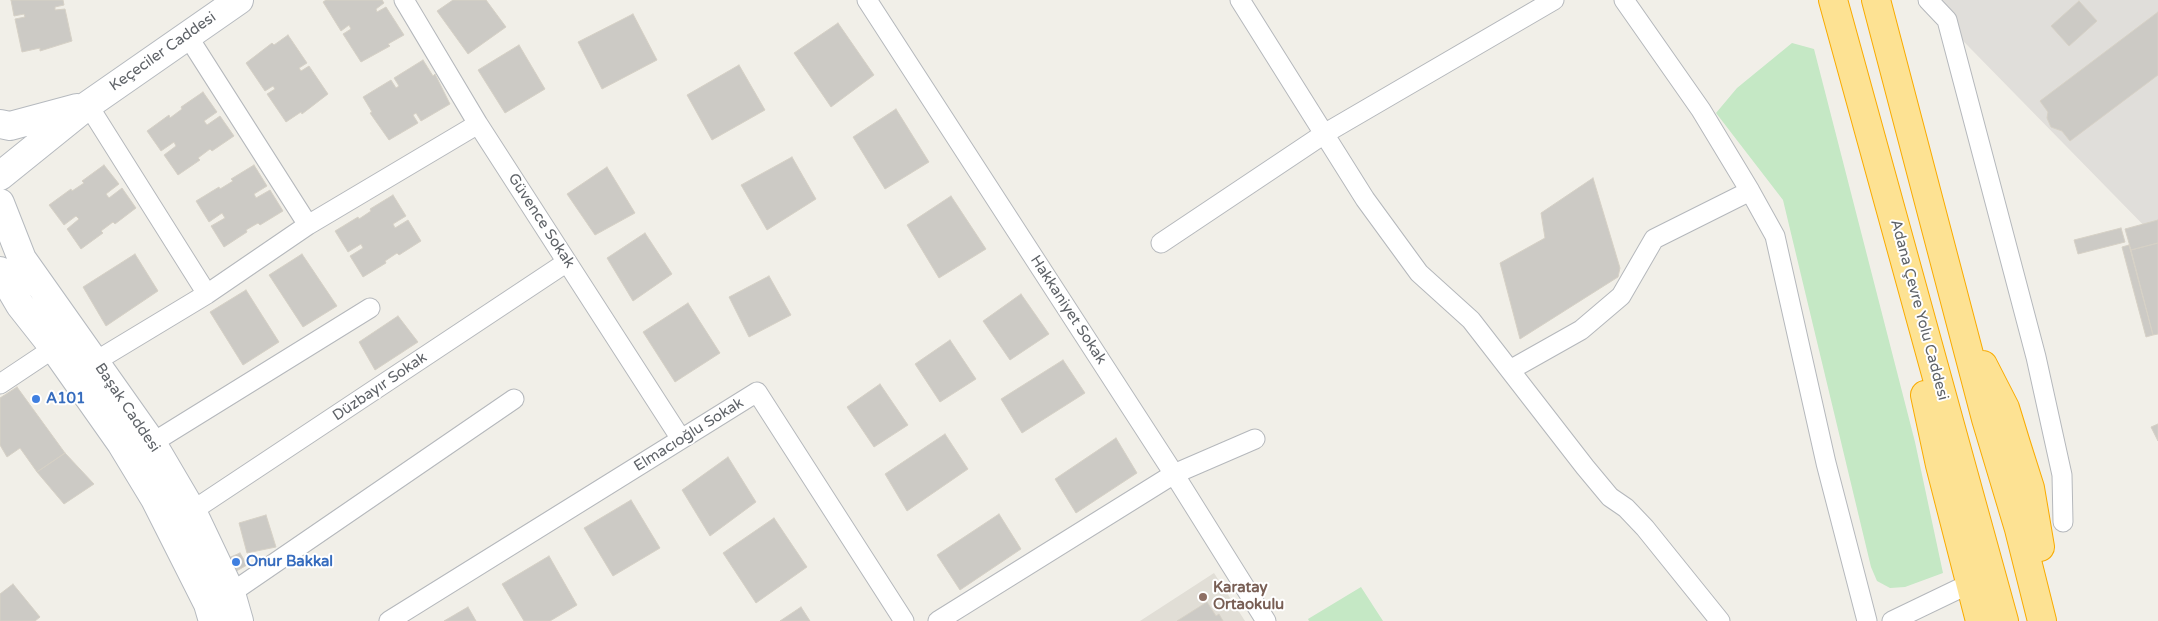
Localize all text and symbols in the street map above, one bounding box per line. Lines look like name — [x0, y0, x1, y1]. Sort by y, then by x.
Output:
street label: Keçeciler Caddesi — [106, 9, 220, 95]
street label: Güvence Sokak — [504, 170, 578, 272]
street label: Adana Çevre Yolu Caddesi — [1886, 218, 1952, 402]
street label: Hakkaniyet Sokak — [1026, 252, 1110, 368]
street label: Düzbayır Sokak — [329, 349, 431, 425]
street label: Başak Caddesi — [91, 360, 163, 456]
place label: A101 — [46, 390, 85, 408]
marker: A101 — [30, 393, 42, 405]
street label: Elmacıoğlu Sokak — [631, 394, 747, 476]
place label: Onur Bakkal — [246, 553, 333, 571]
marker: Onur Bakkal — [230, 556, 242, 568]
place label: Karatay Ortaokulu — [1213, 579, 1284, 614]
marker: Karatay Ortaokulu — [1197, 591, 1209, 603]

